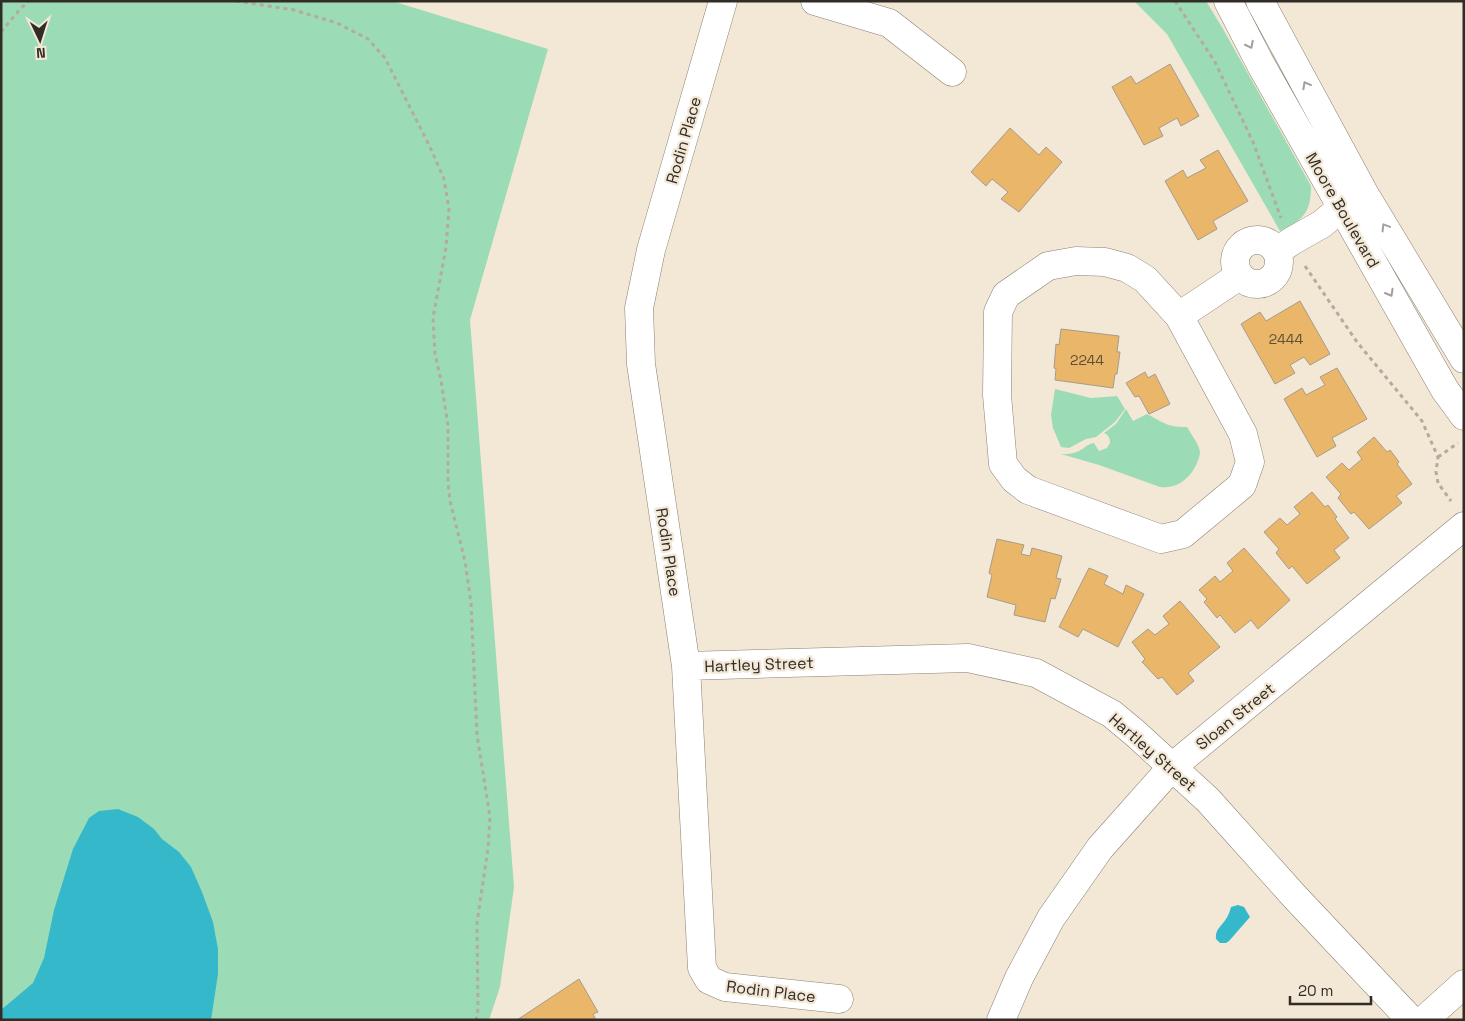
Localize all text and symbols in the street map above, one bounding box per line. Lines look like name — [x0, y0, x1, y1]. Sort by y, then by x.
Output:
north arrow — [15, 15, 65, 65]
one-way arrow — [1244, 39, 1254, 48]
text: N — [36, 44, 46, 62]
one-way arrow — [1302, 81, 1312, 90]
street label: Rodin Place — [661, 94, 706, 186]
street label: Moore Boulevard — [1301, 149, 1384, 272]
one-way arrow — [1381, 223, 1391, 232]
one-way arrow — [1383, 288, 1393, 297]
house number: 2444 — [1269, 330, 1303, 348]
house number: 2244 — [1070, 351, 1104, 369]
street label: Rodin Place — [651, 506, 686, 598]
street label: Hartley Street — [704, 652, 814, 677]
street label: Sloan Street — [1192, 678, 1279, 755]
street label: Hartley Street — [1105, 709, 1201, 796]
scale bar — [1290, 974, 1371, 1006]
street label: Rodin Place — [725, 976, 817, 1007]
text: 20 m — [1298, 981, 1333, 1000]

